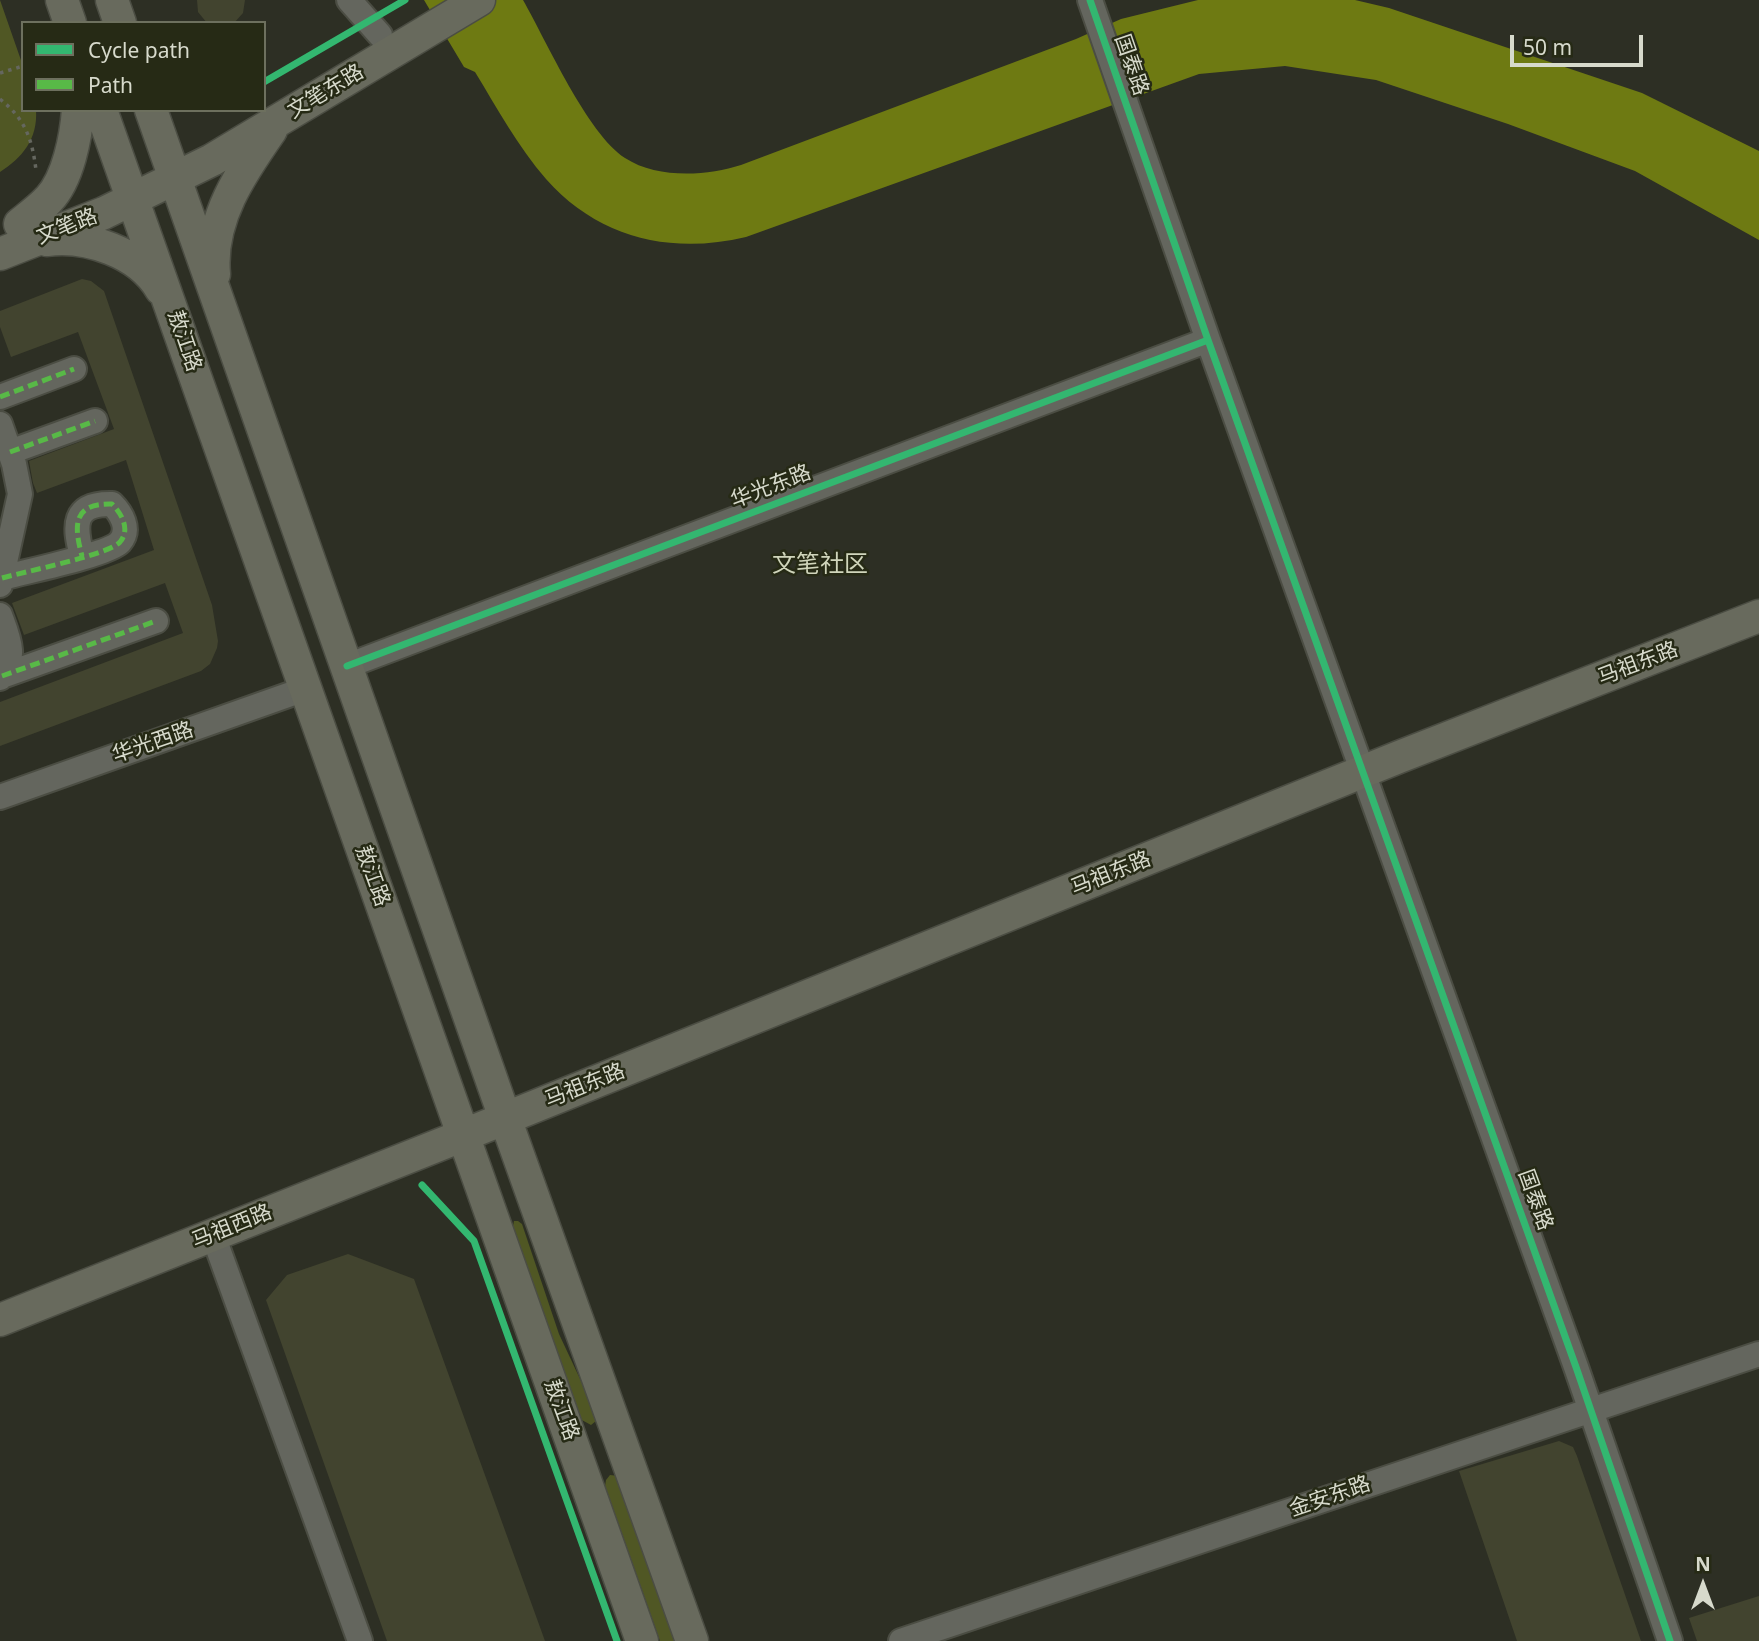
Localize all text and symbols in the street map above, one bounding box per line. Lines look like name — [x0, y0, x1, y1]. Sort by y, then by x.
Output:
legend — [21, 21, 266, 112]
scale bar — [1514, 21, 1647, 65]
street label: 国泰路 — [1109, 31, 1153, 99]
text: 50 m — [1523, 33, 1572, 61]
text: Cycle path — [88, 36, 190, 64]
street label: 文笔东路 — [284, 60, 368, 124]
text: Path — [88, 71, 133, 99]
street label: 文笔路 — [33, 204, 101, 250]
street label: 敖江路 — [162, 307, 206, 375]
street label: 华光东路 — [727, 460, 815, 514]
district label: 文笔社区 — [772, 551, 868, 579]
street label: 马祖东路 — [1594, 637, 1682, 691]
street label: 华光西路 — [109, 717, 197, 769]
street label: 敖江路 — [349, 842, 395, 910]
street label: 马祖东路 — [1067, 847, 1155, 901]
street label: 马祖东路 — [541, 1059, 629, 1113]
street label: 国泰路 — [1512, 1166, 1558, 1234]
street label: 马祖西路 — [188, 1200, 276, 1254]
street label: 敖江路 — [538, 1376, 584, 1444]
street label: 金安东路 — [1286, 1471, 1374, 1523]
north arrow — [1668, 1550, 1738, 1620]
text: N — [1695, 1551, 1711, 1577]

